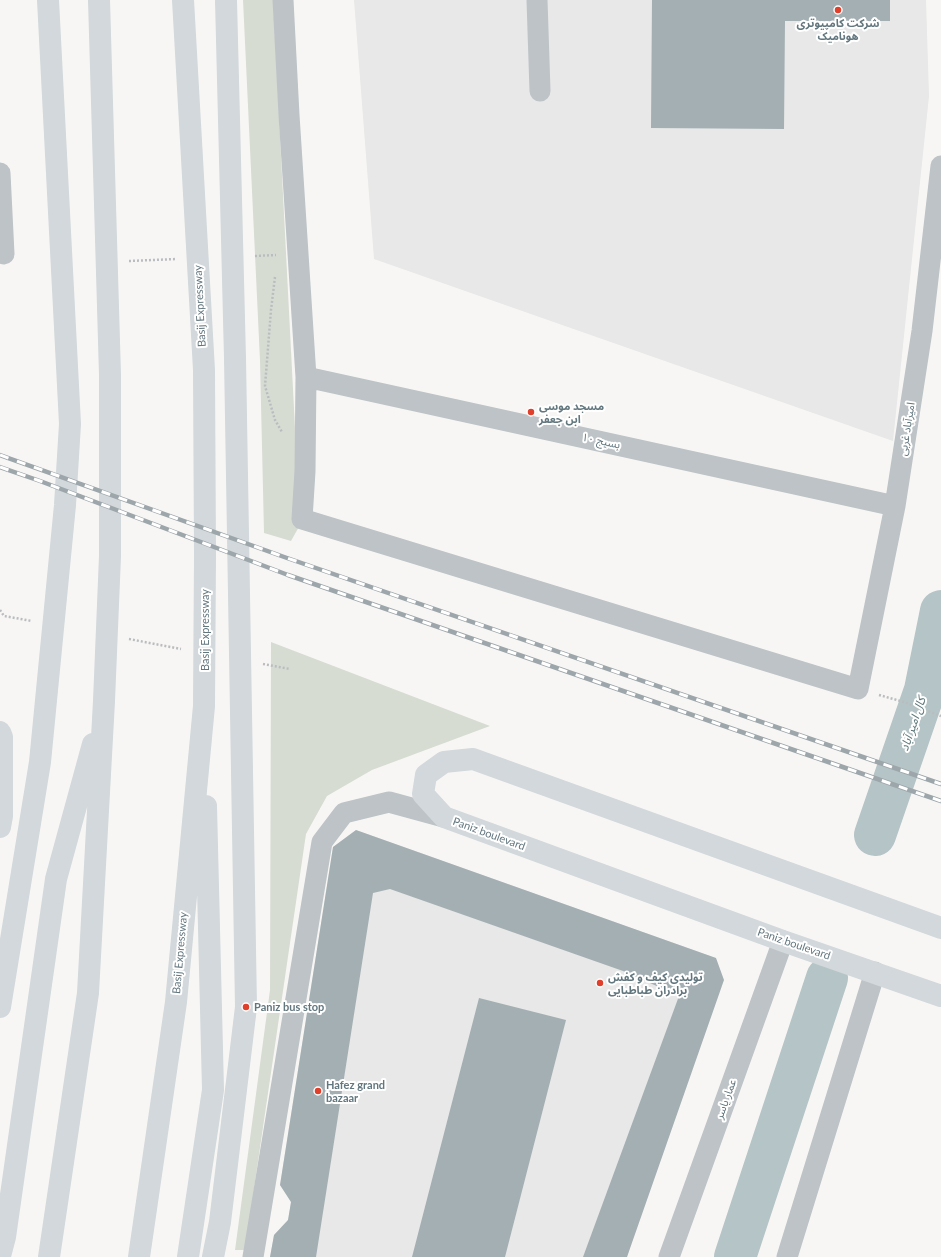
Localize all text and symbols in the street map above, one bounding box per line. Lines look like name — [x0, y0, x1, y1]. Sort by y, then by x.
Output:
marker: شرکت کامپیوتری هونامیک — [833, 5, 843, 15]
place label: شرکت کامپیوتری هونامیک — [797, 16, 879, 42]
street label: Basij Expressway — [191, 265, 209, 347]
place label: مسجد موسی ابن جعفر — [539, 399, 604, 425]
street label: امیرآباد غربی — [896, 401, 918, 457]
marker: مسجد موسی ابن جعفر — [526, 407, 536, 417]
street label: بسیج ۱۰ — [581, 430, 621, 452]
street label: Basij Expressway — [198, 589, 212, 671]
water label: کال امیر آباد — [897, 695, 929, 753]
street label: Paniz boulevard — [451, 815, 527, 853]
street label: Basij Expressway — [170, 912, 190, 994]
street label: Paniz boulevard — [756, 925, 832, 963]
place label: تولیدی کیف و کفش برادران طباطبایی — [608, 970, 703, 996]
marker: تولیدی کیف و کفش برادران طباطبایی — [595, 978, 605, 988]
place label: Paniz bus stop — [254, 1000, 324, 1014]
marker: Paniz bus stop — [241, 1002, 251, 1012]
street label: عمار یاسر — [713, 1077, 739, 1121]
place label: Hafez grand bazaar — [326, 1078, 385, 1104]
marker: Hafez grand bazaar — [313, 1086, 323, 1096]

